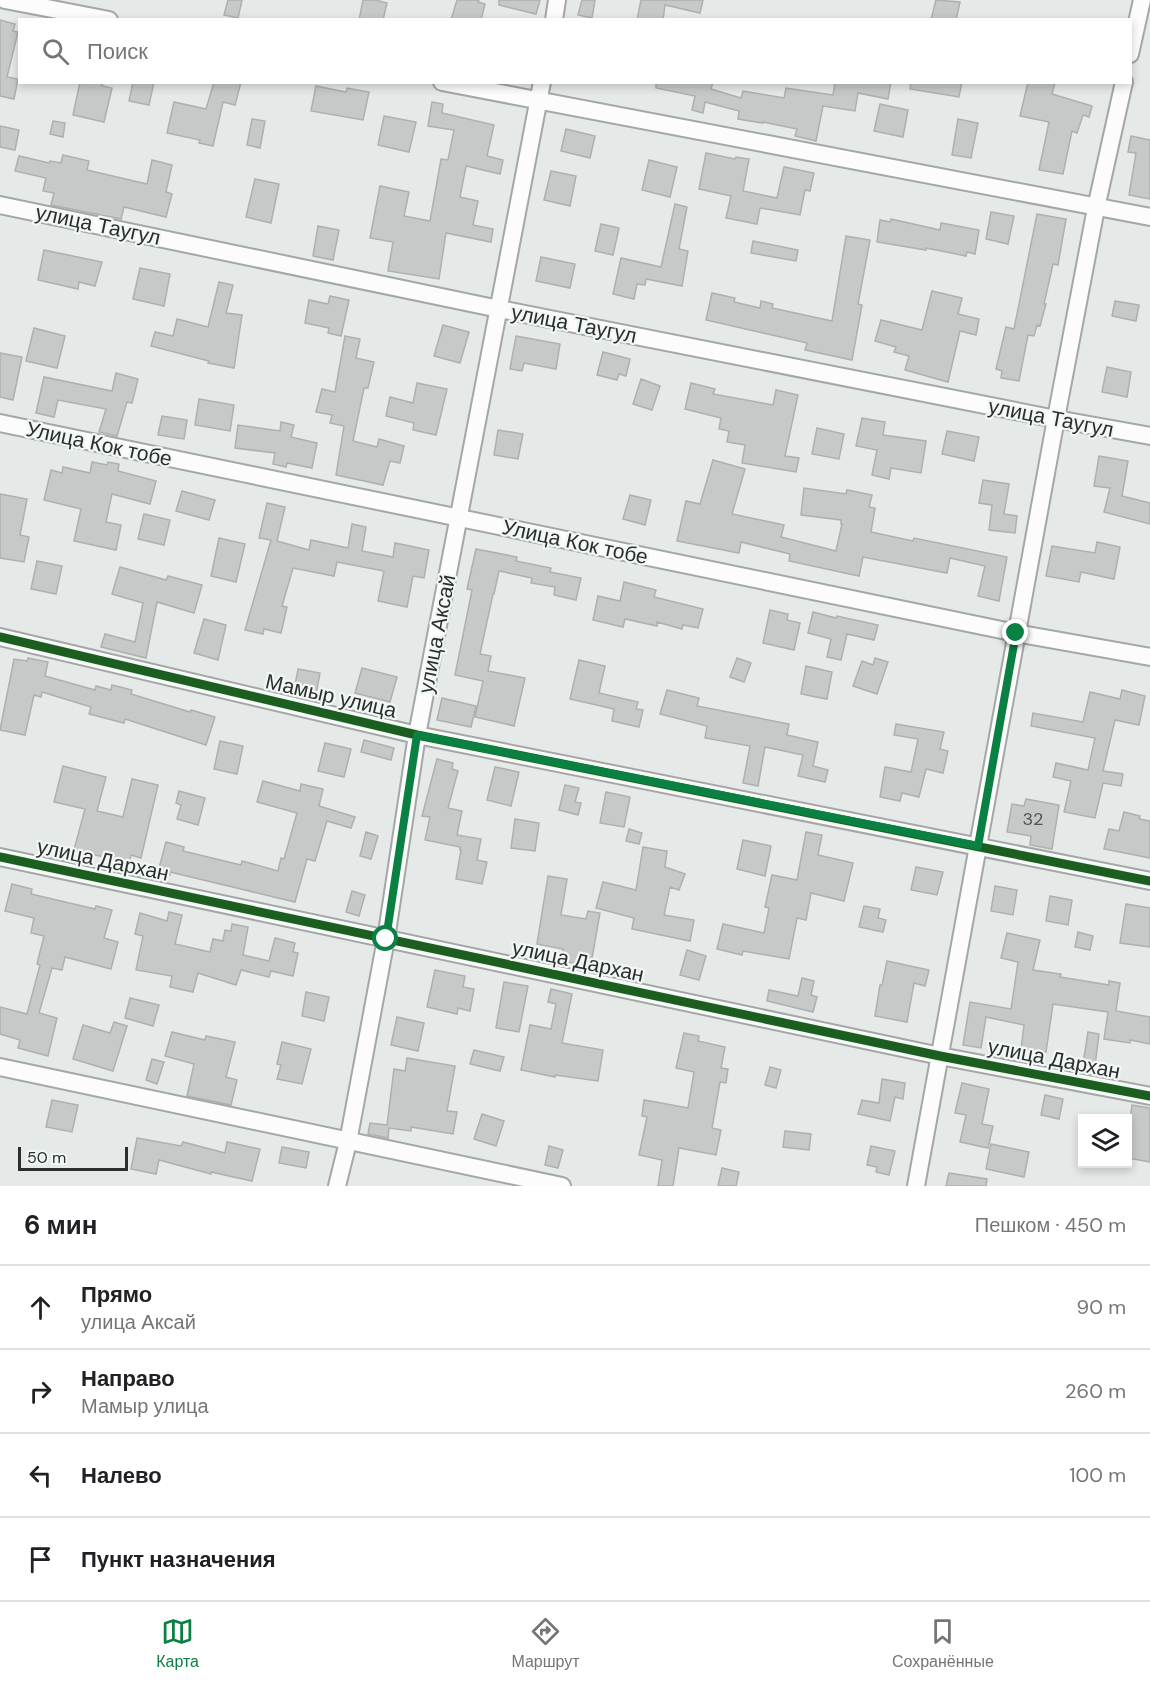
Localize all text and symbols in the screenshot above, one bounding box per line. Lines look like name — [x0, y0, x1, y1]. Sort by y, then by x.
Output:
search box — [18, 18, 1132, 84]
icon: search — [39, 35, 72, 68]
text: Поиск — [87, 37, 148, 66]
street label: улица Таугул — [33, 198, 163, 252]
street label: улица Таугул — [509, 298, 639, 350]
street label: улица Таугул — [986, 392, 1116, 444]
street label: Улица Кок тобе — [23, 415, 175, 473]
street label: Улица Кок тобе — [499, 513, 651, 571]
street label: улица Аксай — [412, 572, 462, 696]
route end — [1002, 619, 1028, 645]
street label: Мамыр улица — [263, 667, 400, 725]
house number: 32 — [1022, 807, 1044, 831]
street label: улица Дархан — [34, 832, 172, 888]
route start — [372, 925, 398, 951]
street label: улица Дархан — [509, 933, 647, 989]
street label: улица Дархан — [985, 1032, 1123, 1086]
map controls — [1078, 1114, 1132, 1168]
button: layers — [1078, 1114, 1132, 1168]
scale bar — [18, 1144, 128, 1172]
text: 50 m — [27, 1147, 66, 1168]
text: 6 мин — [24, 1208, 98, 1242]
text: Пешком · 450 m — [975, 1212, 1126, 1238]
text: Прямо — [81, 1280, 152, 1309]
icon: ahead — [24, 1291, 57, 1324]
text: 90 m — [1077, 1294, 1126, 1320]
text: улица Аксай — [81, 1309, 196, 1335]
text: Направо — [81, 1364, 175, 1393]
icon: right — [24, 1375, 57, 1408]
text: 260 m — [1065, 1378, 1126, 1404]
text: Мамыр улица — [81, 1393, 209, 1419]
icon: left — [24, 1459, 57, 1492]
text: Налево — [81, 1461, 162, 1490]
text: 100 m — [1069, 1462, 1126, 1488]
icon: arrive — [24, 1543, 57, 1576]
text: Пункт назначения — [81, 1545, 276, 1574]
tab: Карта — [156, 1615, 199, 1672]
tab: Маршрут — [511, 1615, 580, 1672]
tab: Сохранённые — [892, 1615, 994, 1672]

